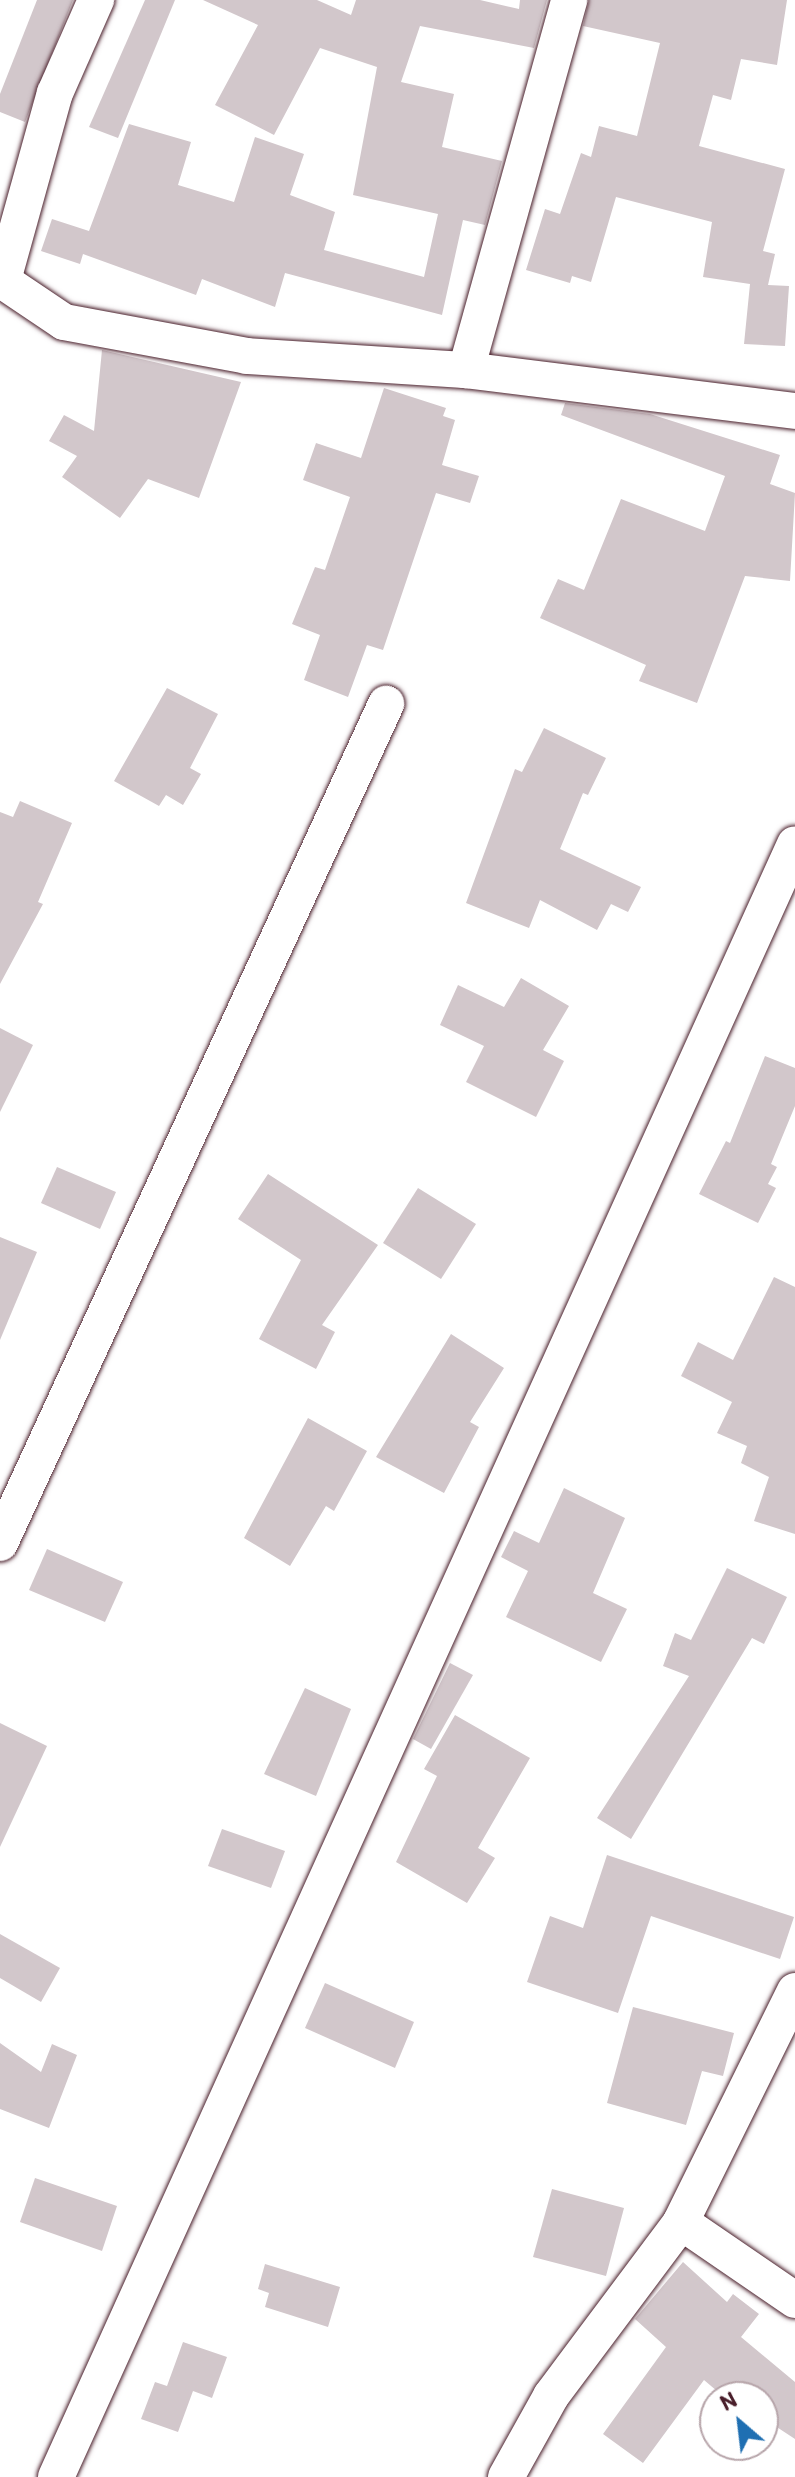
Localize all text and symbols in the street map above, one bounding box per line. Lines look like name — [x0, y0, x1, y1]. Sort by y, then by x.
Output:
north arrow — [699, 2381, 779, 2461]
text: N — [716, 2386, 741, 2417]

